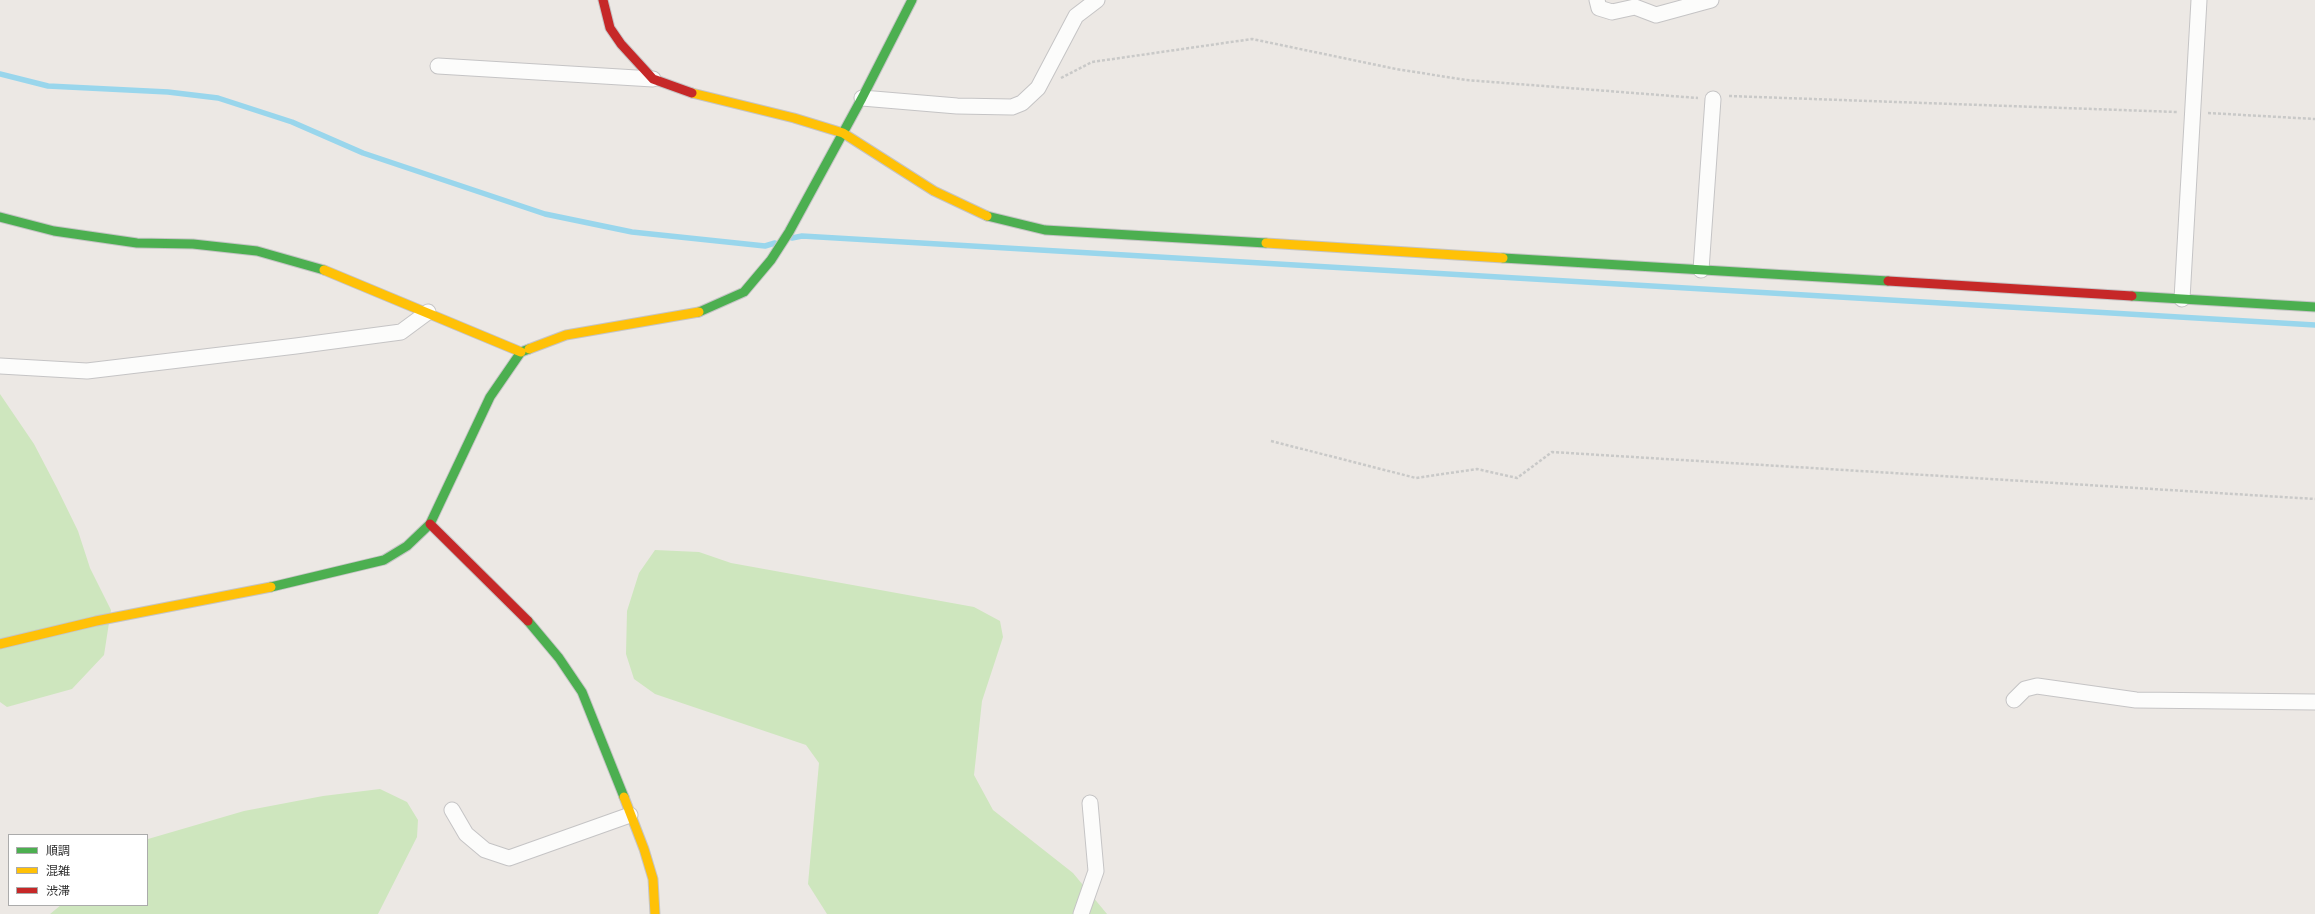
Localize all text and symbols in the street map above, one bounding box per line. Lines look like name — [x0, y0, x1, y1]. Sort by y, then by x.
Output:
legend — [8, 834, 148, 906]
text: 順調 — [46, 841, 70, 860]
text: 混雑 — [46, 861, 70, 880]
text: 渋滞 — [46, 881, 70, 900]

